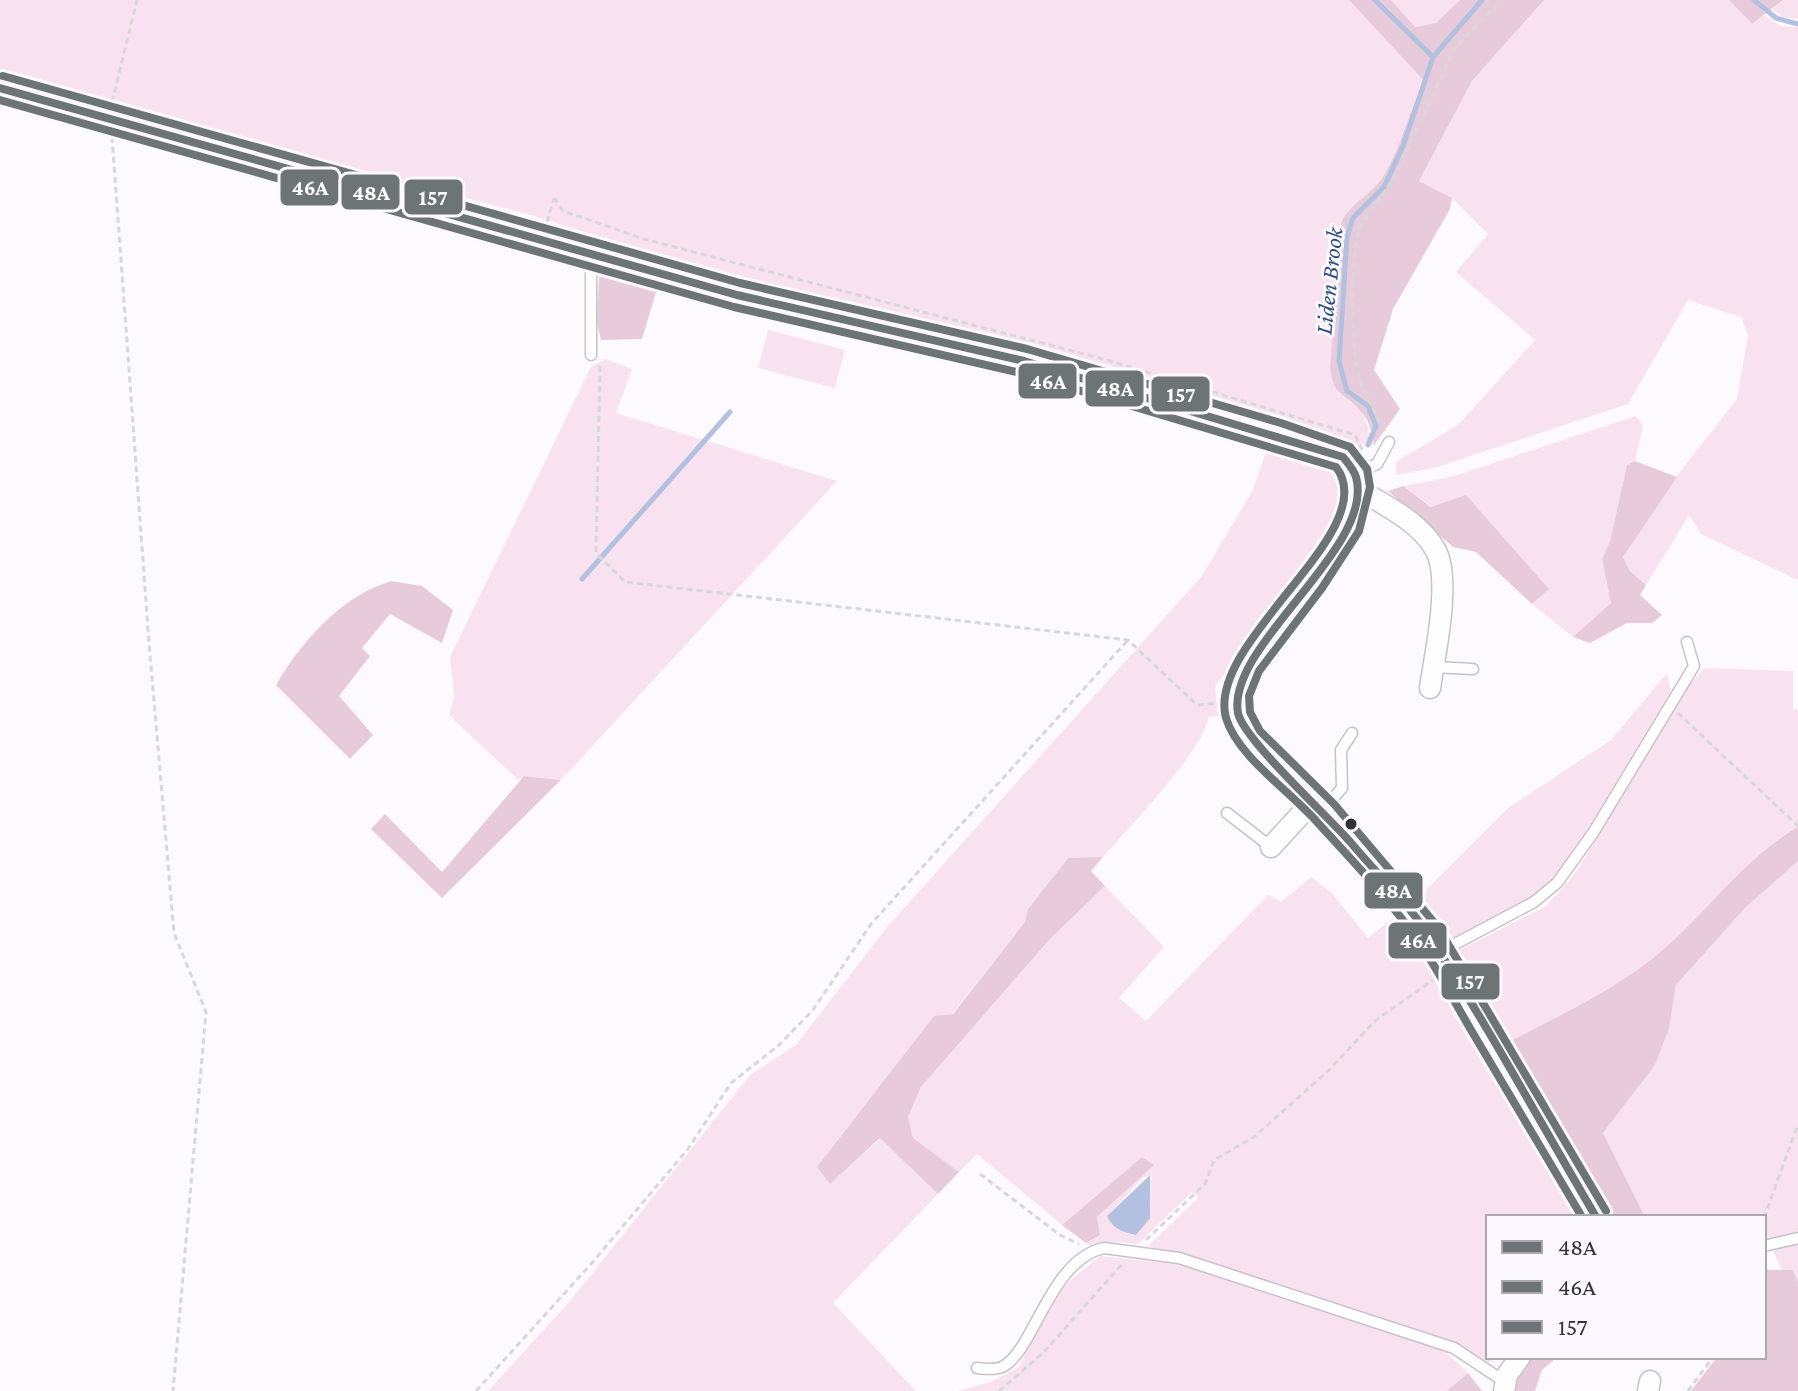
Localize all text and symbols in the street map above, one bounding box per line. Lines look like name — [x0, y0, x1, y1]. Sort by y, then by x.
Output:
line badge: 46A — [279, 168, 340, 207]
line badge: 48A — [340, 173, 401, 211]
text: 46A — [292, 175, 329, 200]
line badge: 157 — [403, 178, 464, 216]
text: 48A — [352, 180, 391, 205]
text: 157 — [418, 185, 448, 210]
water label: Liden Brook — [1309, 225, 1348, 336]
line badge: 46A — [1017, 362, 1078, 400]
text: 46A — [1030, 369, 1067, 394]
line badge: 48A — [1084, 369, 1145, 408]
line badge: 157 — [1150, 375, 1211, 413]
text: 48A — [1096, 376, 1135, 401]
text: 157 — [1166, 382, 1196, 407]
unlabelled marker — [1343, 816, 1359, 832]
line badge: 48A — [1363, 871, 1424, 910]
text: 48A — [1374, 878, 1413, 903]
line badge: 46A — [1387, 921, 1448, 960]
text: 46A — [1400, 928, 1437, 953]
line badge: 157 — [1440, 962, 1501, 1001]
text: 157 — [1455, 969, 1485, 994]
legend — [1486, 1215, 1766, 1359]
text: 48A — [1558, 1233, 1597, 1260]
text: 46A — [1558, 1273, 1596, 1300]
text: 157 — [1558, 1313, 1588, 1340]

